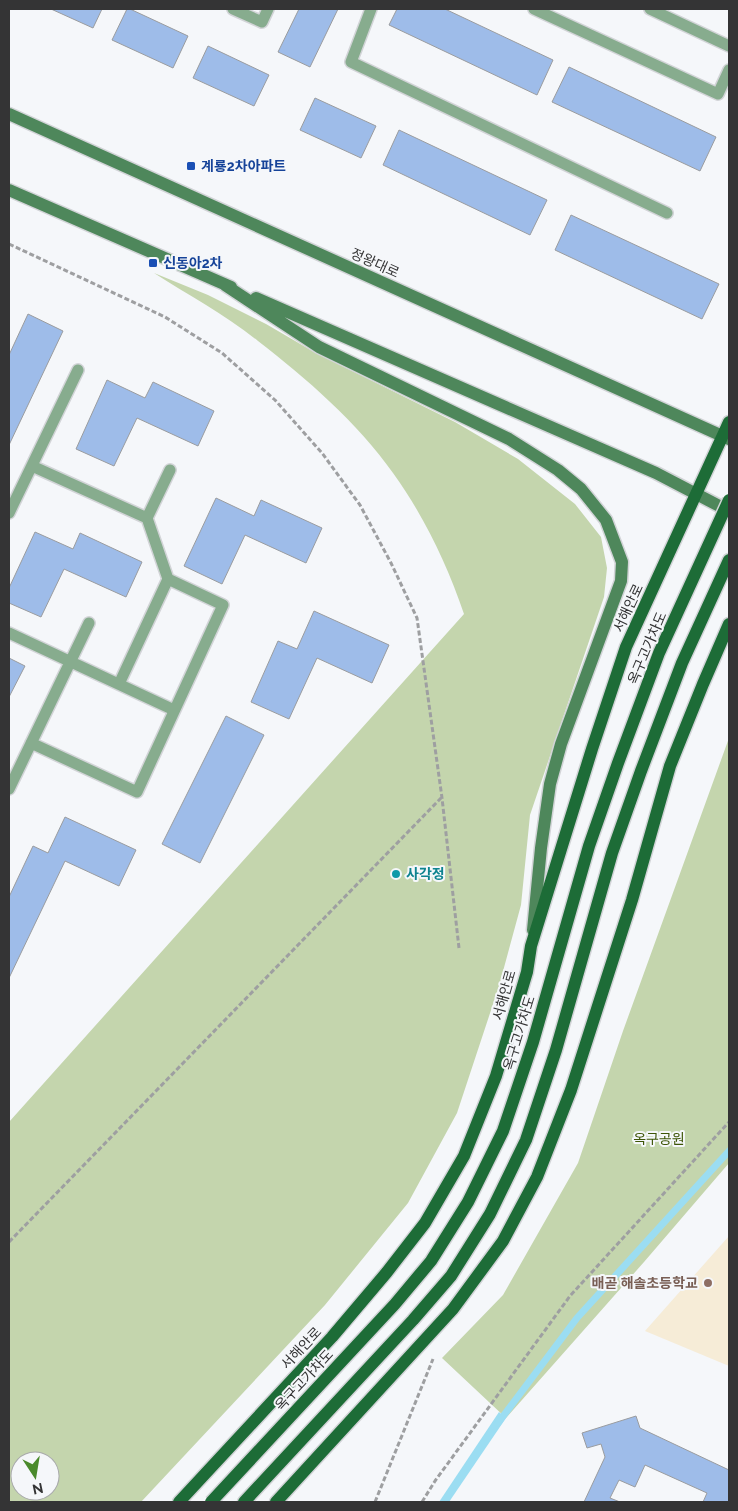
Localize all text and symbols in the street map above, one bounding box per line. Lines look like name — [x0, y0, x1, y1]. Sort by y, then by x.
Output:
place label: 계룡2차아파트 — [201, 158, 286, 174]
marker: 계룡2차아파트 — [185, 160, 197, 172]
street label: 정왕대로 — [348, 245, 402, 281]
place label: 신동아2차 — [163, 255, 223, 271]
marker: 신동아2차 — [147, 257, 159, 269]
street label: 서해안로 — [610, 581, 646, 635]
street label: 옥구고가차도 — [625, 609, 670, 687]
place label: 사각정 — [406, 866, 445, 882]
marker: 사각정 — [390, 868, 402, 880]
street label: 서해안로 — [489, 968, 519, 1022]
street label: 옥구고가차도 — [500, 994, 538, 1072]
park label: 옥구공원 — [633, 1131, 685, 1147]
place label: 배곧 해솔초등학교 — [592, 1275, 698, 1291]
marker: 배곧 해솔초등학교 — [702, 1277, 714, 1289]
street label: 서해안로 — [278, 1324, 324, 1372]
street label: 옥구고가차도 — [272, 1346, 336, 1414]
north arrow — [10, 1451, 60, 1501]
text: N — [31, 1480, 45, 1498]

